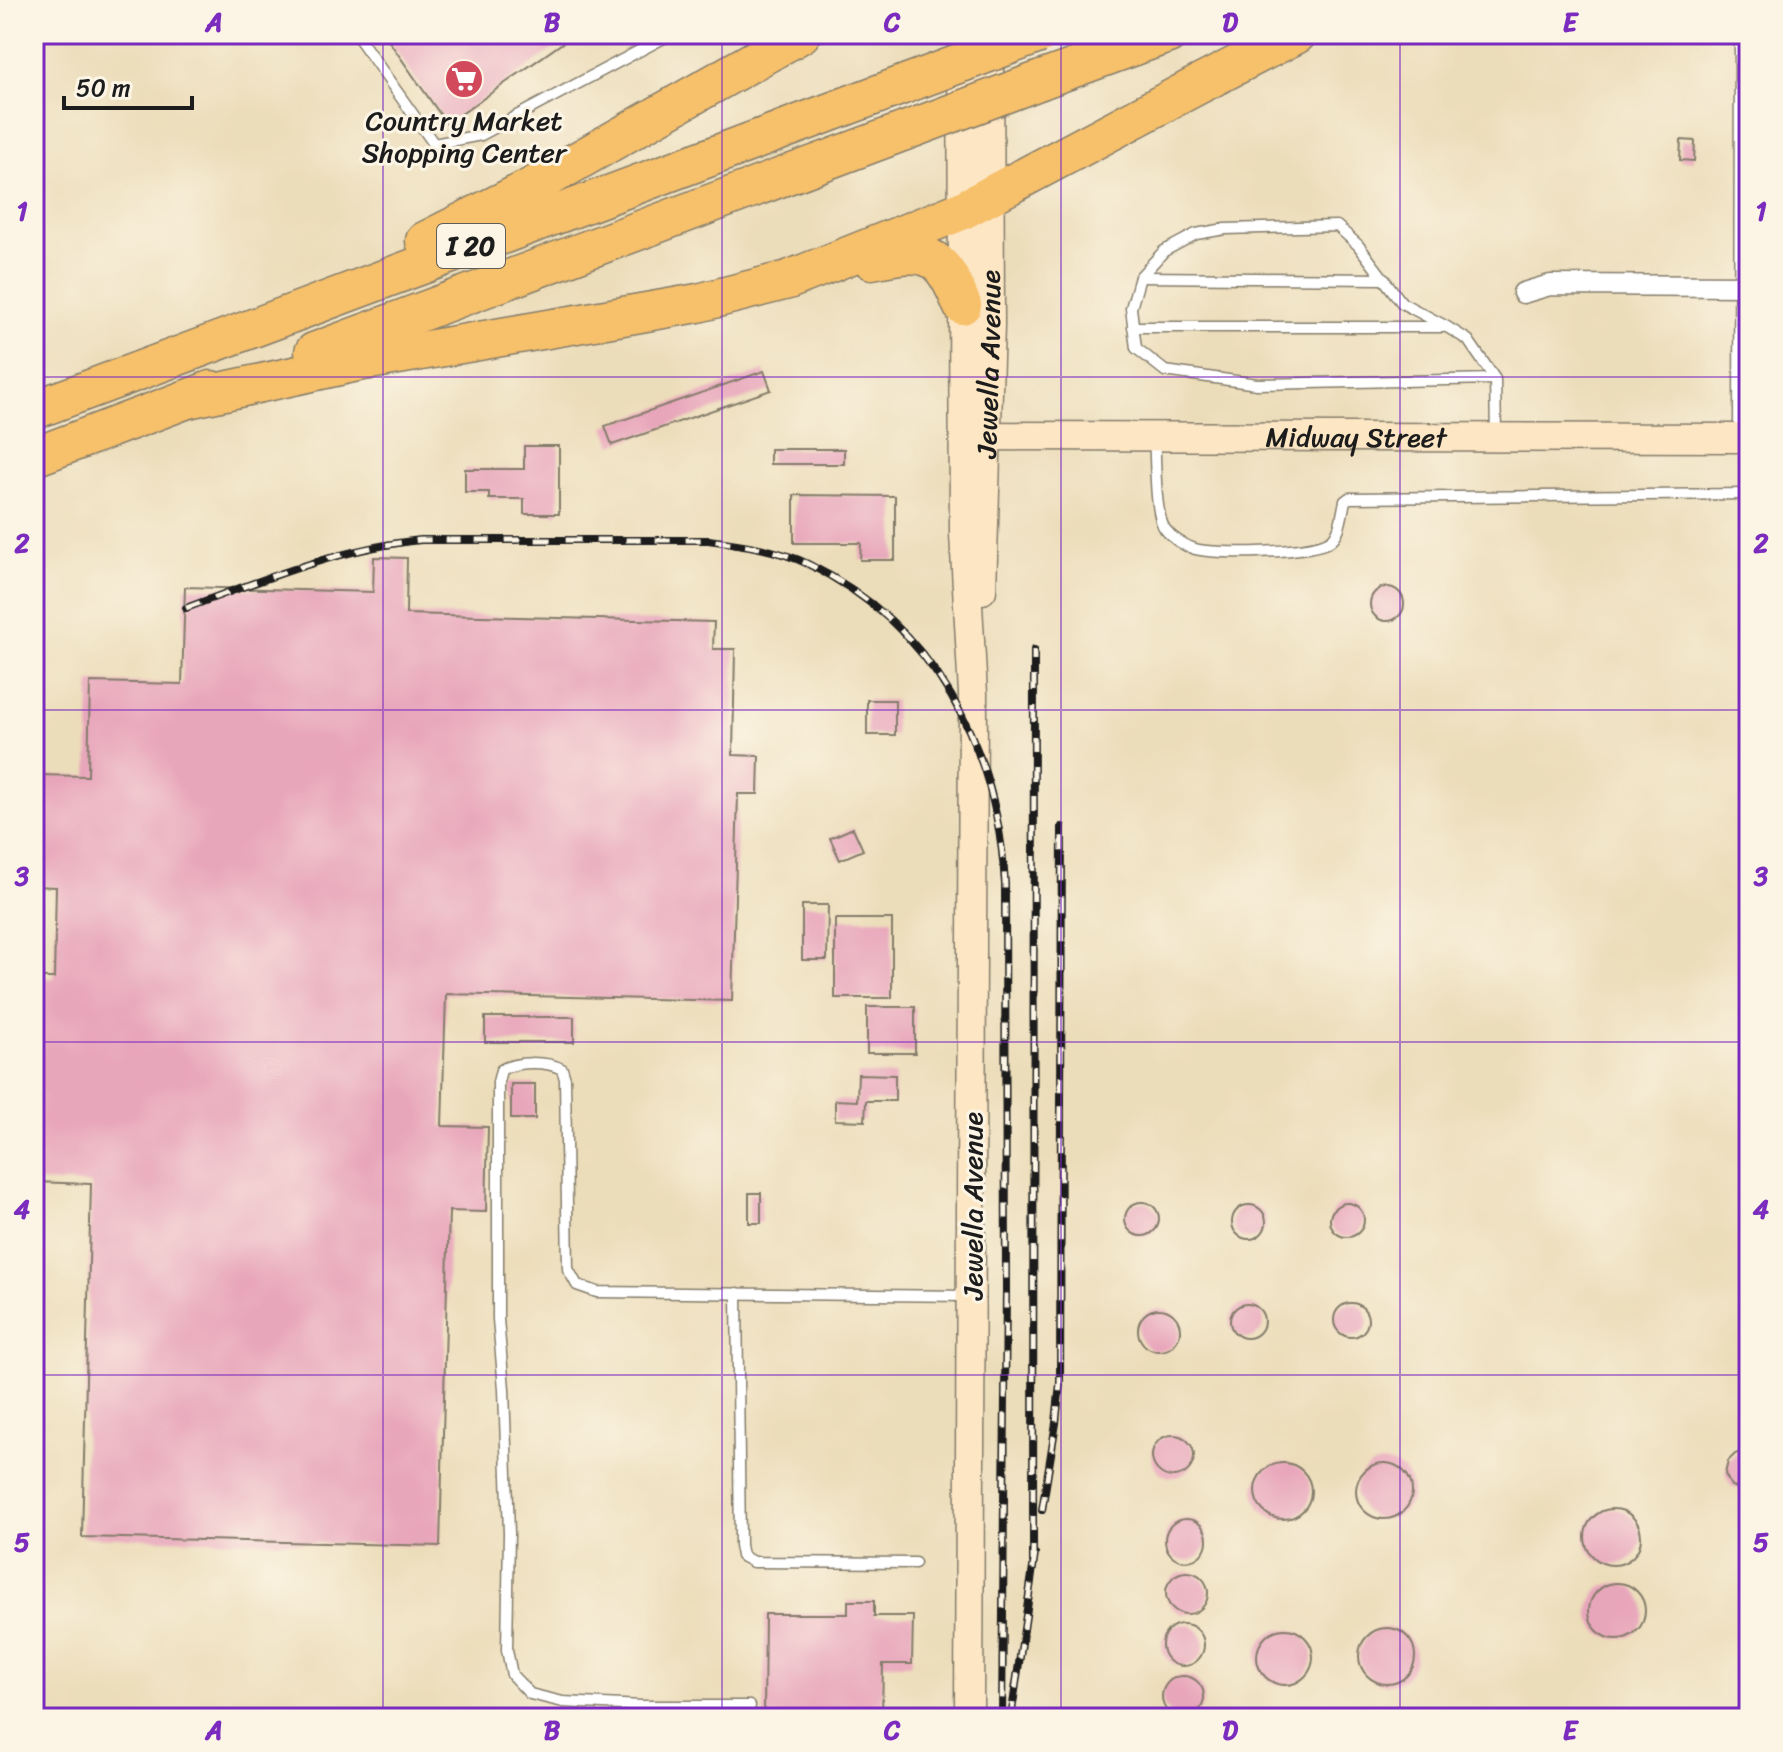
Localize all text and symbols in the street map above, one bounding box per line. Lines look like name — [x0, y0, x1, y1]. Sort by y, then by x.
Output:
text: A — [204, 0, 223, 45]
text: B — [544, 0, 561, 45]
text: C — [883, 0, 901, 45]
text: D — [1222, 0, 1238, 45]
text: E — [1563, 0, 1580, 45]
supermarket icon: Country Market Shopping Center — [443, 58, 485, 100]
scale bar — [64, 60, 192, 110]
text: 50 m — [76, 67, 131, 109]
place label: Country Market Shopping Center — [362, 96, 568, 177]
text: 1 — [16, 188, 28, 234]
text: 1 — [1755, 188, 1767, 234]
road number: I 20 — [437, 224, 505, 268]
street label: Jewella Avenue — [961, 270, 1015, 460]
street label: Midway Street — [1265, 412, 1448, 462]
text: 2 — [13, 520, 30, 566]
text: 2 — [1752, 520, 1769, 566]
text: 3 — [14, 853, 30, 899]
text: 3 — [1753, 853, 1769, 899]
street label: Jewella Avenue — [948, 1112, 997, 1301]
text: 4 — [14, 1186, 30, 1232]
text: 4 — [1753, 1186, 1769, 1232]
text: 5 — [14, 1519, 30, 1565]
text: 5 — [1753, 1519, 1769, 1565]
text: A — [204, 1707, 223, 1752]
text: B — [544, 1707, 561, 1752]
text: C — [883, 1707, 901, 1752]
text: D — [1222, 1707, 1238, 1752]
text: E — [1563, 1707, 1580, 1752]

